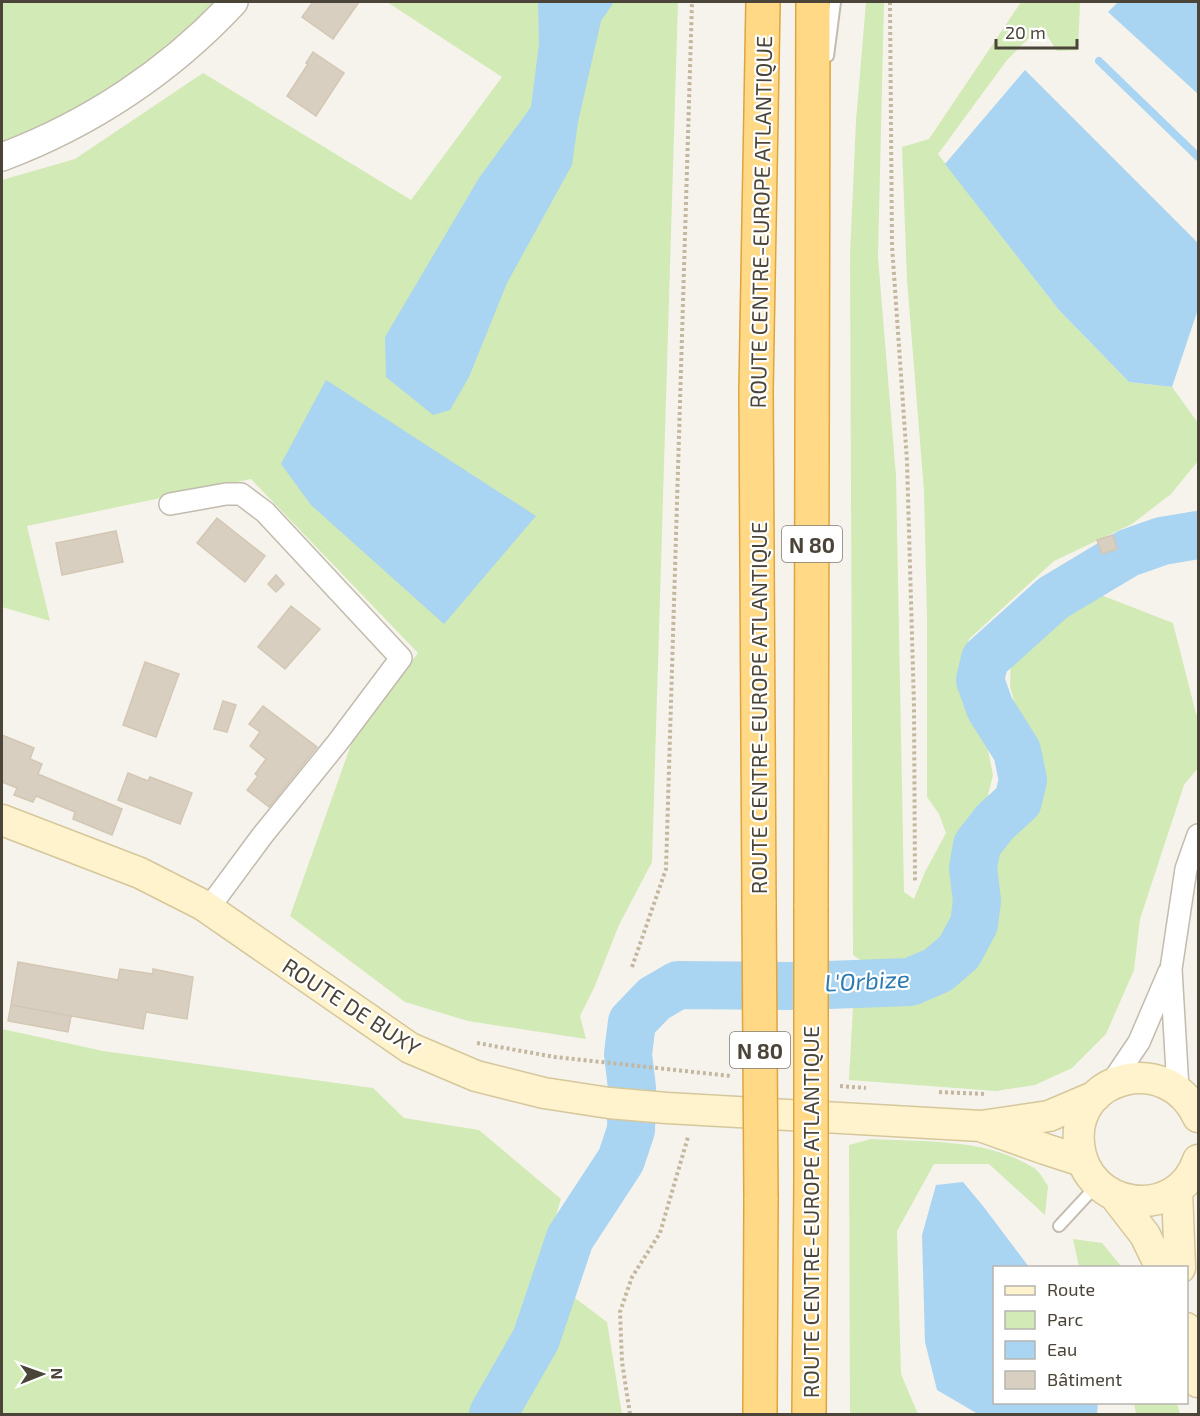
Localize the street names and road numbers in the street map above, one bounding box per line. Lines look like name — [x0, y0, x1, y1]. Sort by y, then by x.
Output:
street label: ROUTE CENTRE-EUROPE ATLANTIQUE — [744, 35, 777, 409]
street label: ROUTE CENTRE-EUROPE ATLANTIQUE — [745, 522, 772, 894]
road number: N 80 — [782, 526, 842, 562]
street label: ROUTE DE BUXY — [278, 952, 426, 1060]
street label: ROUTE CENTRE-EUROPE ATLANTIQUE — [797, 1026, 824, 1398]
road number: N 80 — [730, 1032, 790, 1068]

